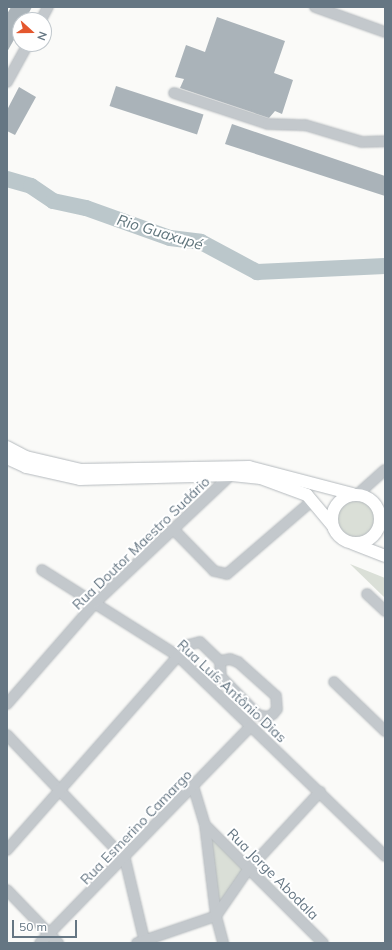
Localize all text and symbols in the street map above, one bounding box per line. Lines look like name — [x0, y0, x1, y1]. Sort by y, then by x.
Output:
north arrow — [12, 12, 52, 52]
text: N — [34, 30, 50, 42]
water label: Rio Guaxupé — [115, 210, 205, 254]
street label: Rua Doutor Maestro Sudário — [69, 473, 213, 613]
street label: Rua Luís Antônio Dias — [174, 636, 290, 746]
street label: Rua Esmerino Camargo — [77, 766, 195, 888]
street label: Rua Jorge Abodala — [224, 825, 322, 923]
scale bar — [14, 912, 79, 938]
text: 50 m — [19, 919, 47, 934]

